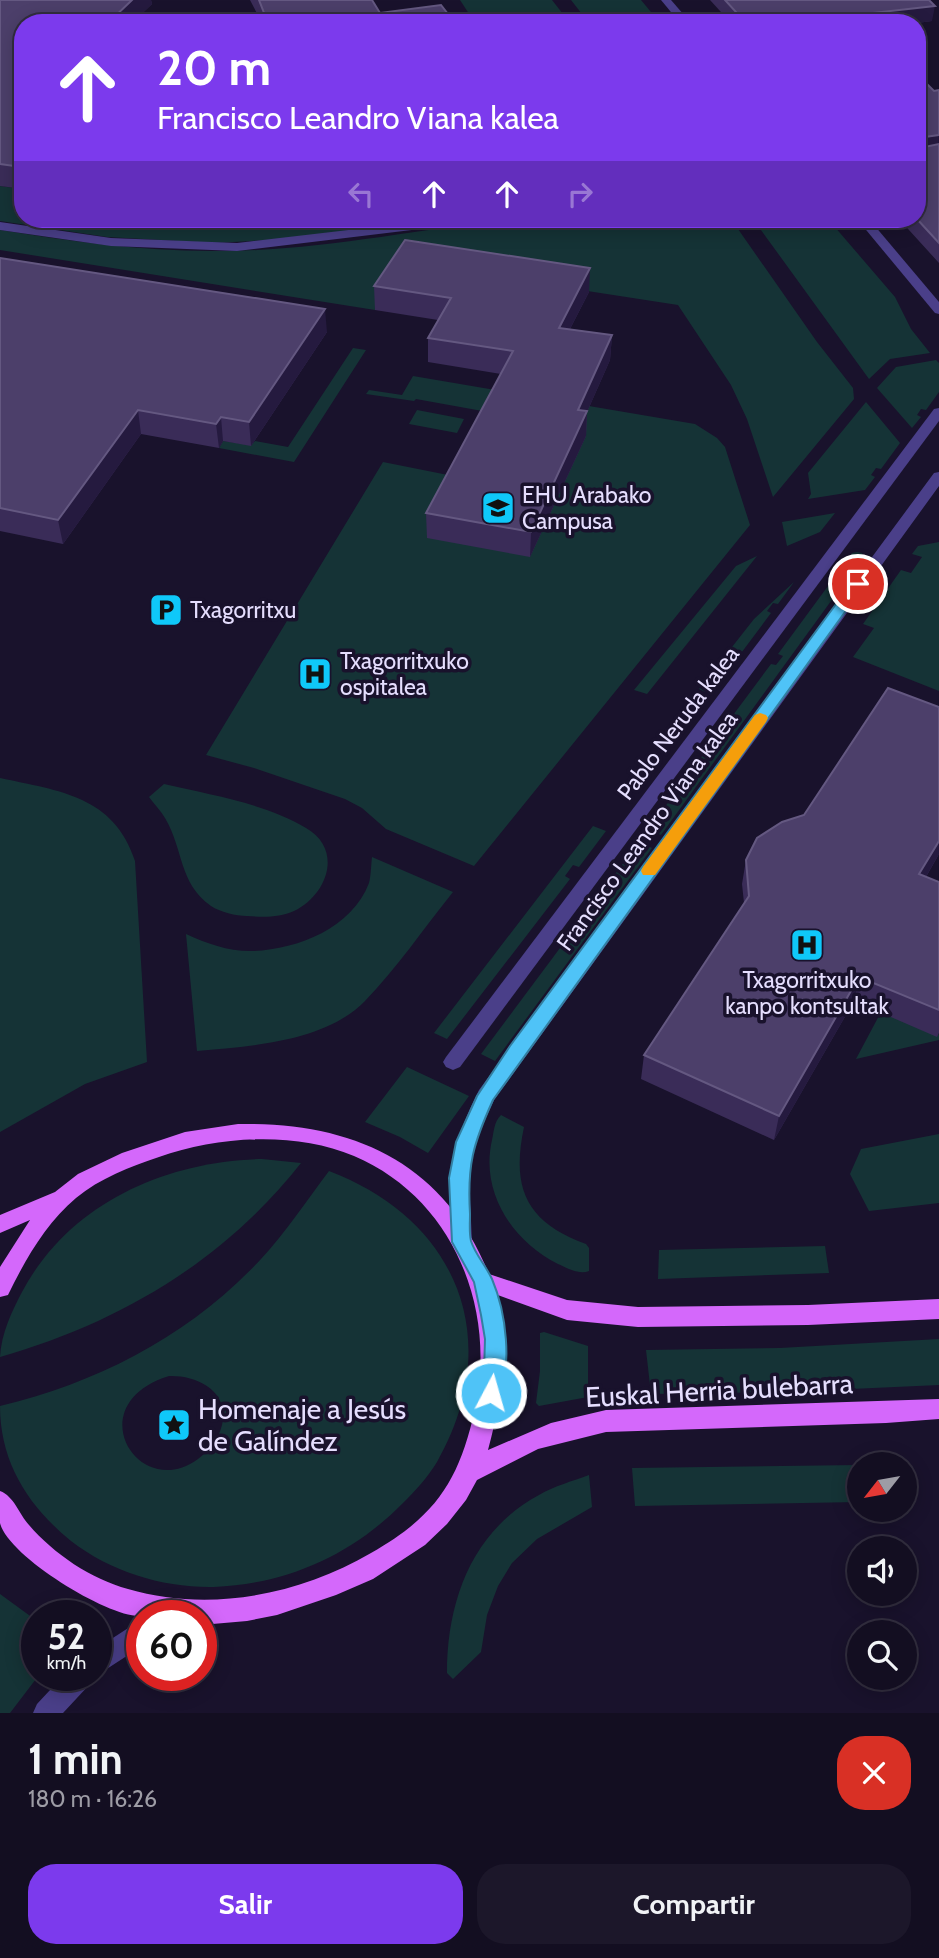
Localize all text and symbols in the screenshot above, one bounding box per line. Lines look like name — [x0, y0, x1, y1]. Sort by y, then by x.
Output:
text: 20 m — [157, 38, 271, 97]
icon: ahead — [42, 42, 133, 133]
text: Francisco Leandro Viana kalea — [157, 98, 559, 137]
icon: left — [342, 175, 380, 213]
icon: ahead — [415, 175, 453, 213]
icon: ahead — [488, 175, 526, 213]
icon: right — [561, 175, 599, 213]
place label: EHU Arabako Campusa — [522, 481, 651, 535]
school or university icon: EHU Arabako Campusa — [479, 489, 517, 527]
pin — [828, 554, 888, 614]
icon: arrive — [839, 565, 877, 603]
parking icon: Txagorritxu — [147, 591, 185, 629]
place label: Txagorritxu — [190, 596, 296, 624]
street label: Pablo Neruda kalea — [611, 641, 745, 805]
place label: Txagorritxuko ospitalea — [340, 647, 469, 701]
hospital icon: Txagorritxuko ospitalea — [296, 655, 334, 693]
street label: Francisco Leandro Viana kalea — [551, 706, 743, 956]
hospital icon: Txagorritxuko kanpo kontsultak — [788, 926, 826, 964]
place label: Txagorritxuko kanpo kontsultak — [725, 966, 889, 1020]
position arrow — [454, 1356, 528, 1430]
street label: Euskal Herria bulebarra — [584, 1366, 854, 1414]
place label: Homenaje a Jesús de Galíndez — [198, 1392, 406, 1458]
place icon: Homenaje a Jesús de Galíndez — [155, 1406, 193, 1444]
north arrow — [847, 1452, 917, 1522]
map controls — [847, 1452, 917, 1690]
button: sound — [847, 1536, 917, 1606]
speed limit sign: 60 — [126, 1600, 217, 1691]
text: 52 — [48, 1615, 85, 1658]
button: search — [847, 1620, 917, 1690]
text: km/h — [47, 1652, 86, 1674]
text: 1 min — [28, 1733, 123, 1785]
button: close — [837, 1736, 911, 1810]
text: 180 m · 16:26 — [28, 1785, 157, 1813]
button: Salir — [28, 1864, 463, 1944]
button: Compartir — [477, 1864, 911, 1944]

